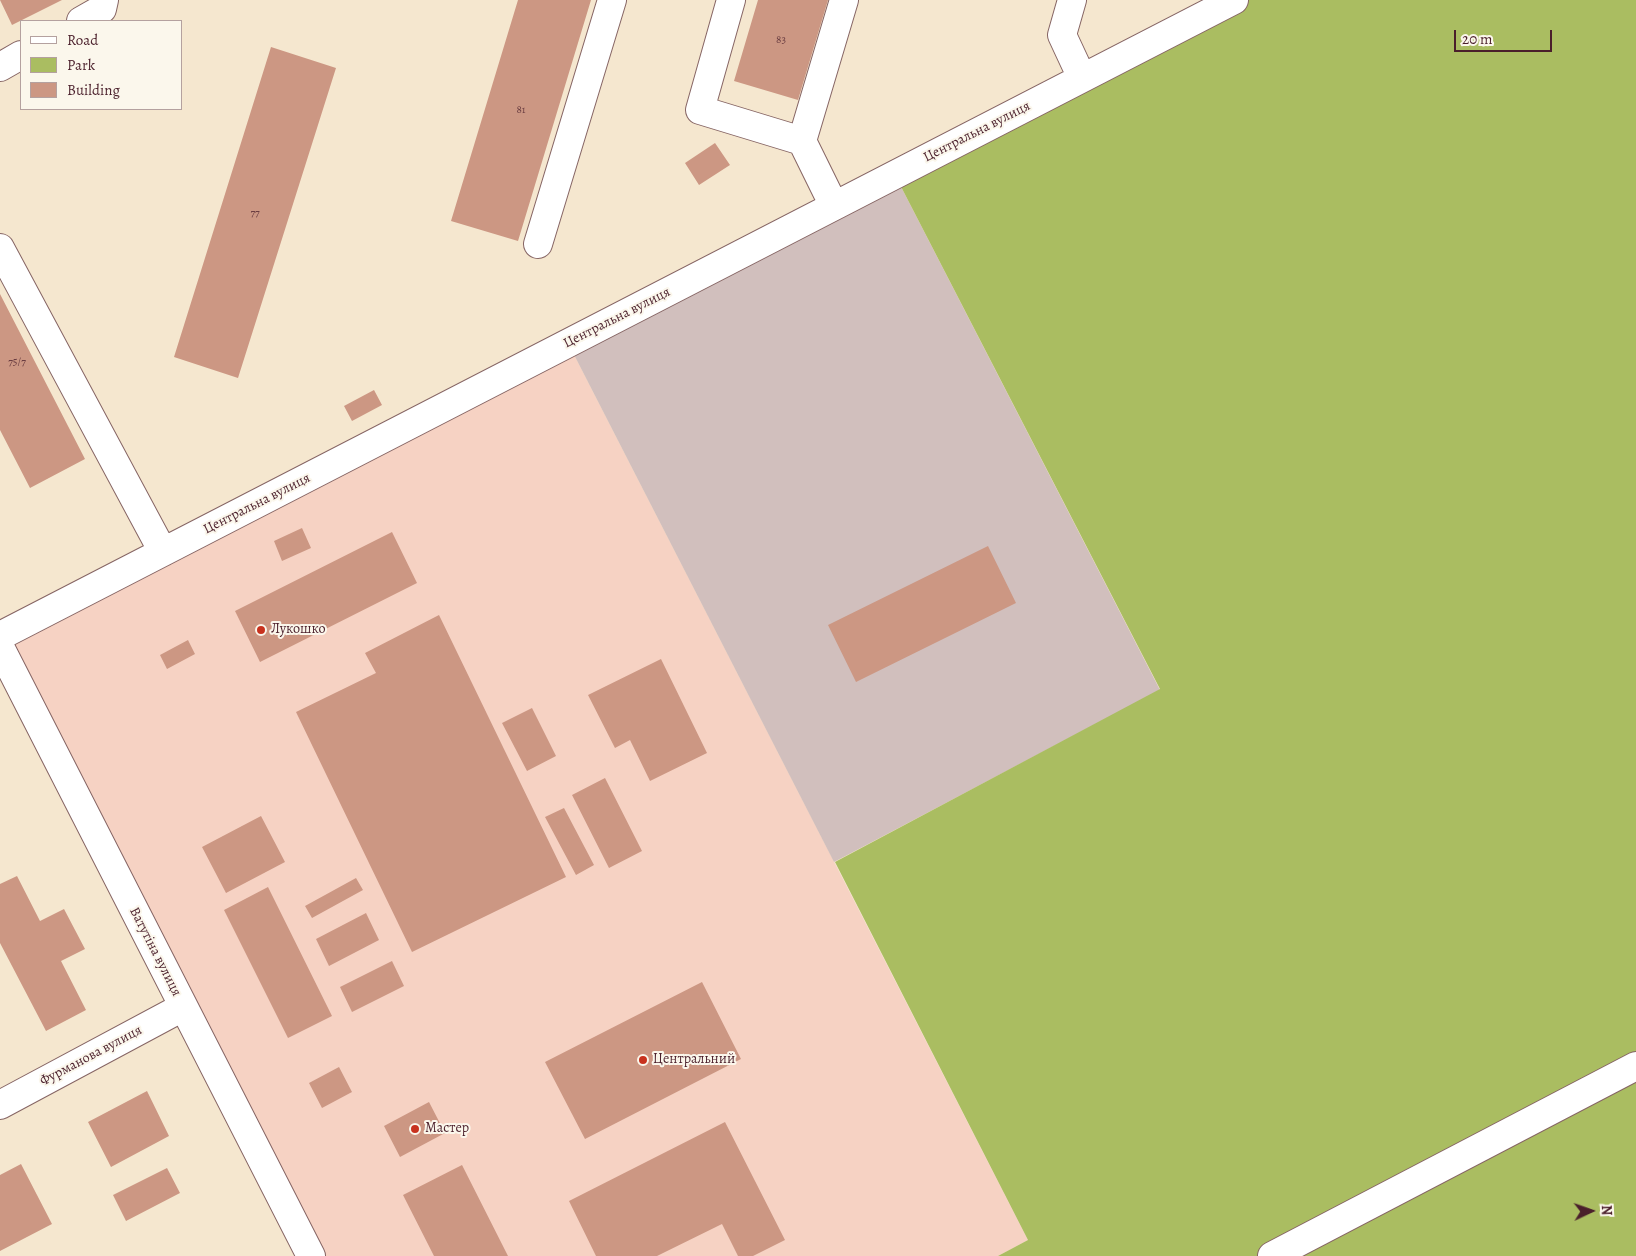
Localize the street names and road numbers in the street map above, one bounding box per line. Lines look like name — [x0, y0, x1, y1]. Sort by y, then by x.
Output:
street label: Центральна вулиця — [921, 98, 1033, 166]
street label: Центральна вулиця — [561, 284, 673, 352]
street label: Центральна вулиця — [201, 470, 313, 538]
street label: Ватутіна вулиця — [125, 905, 185, 999]
street label: Фурманова вулиця — [37, 1022, 145, 1090]

